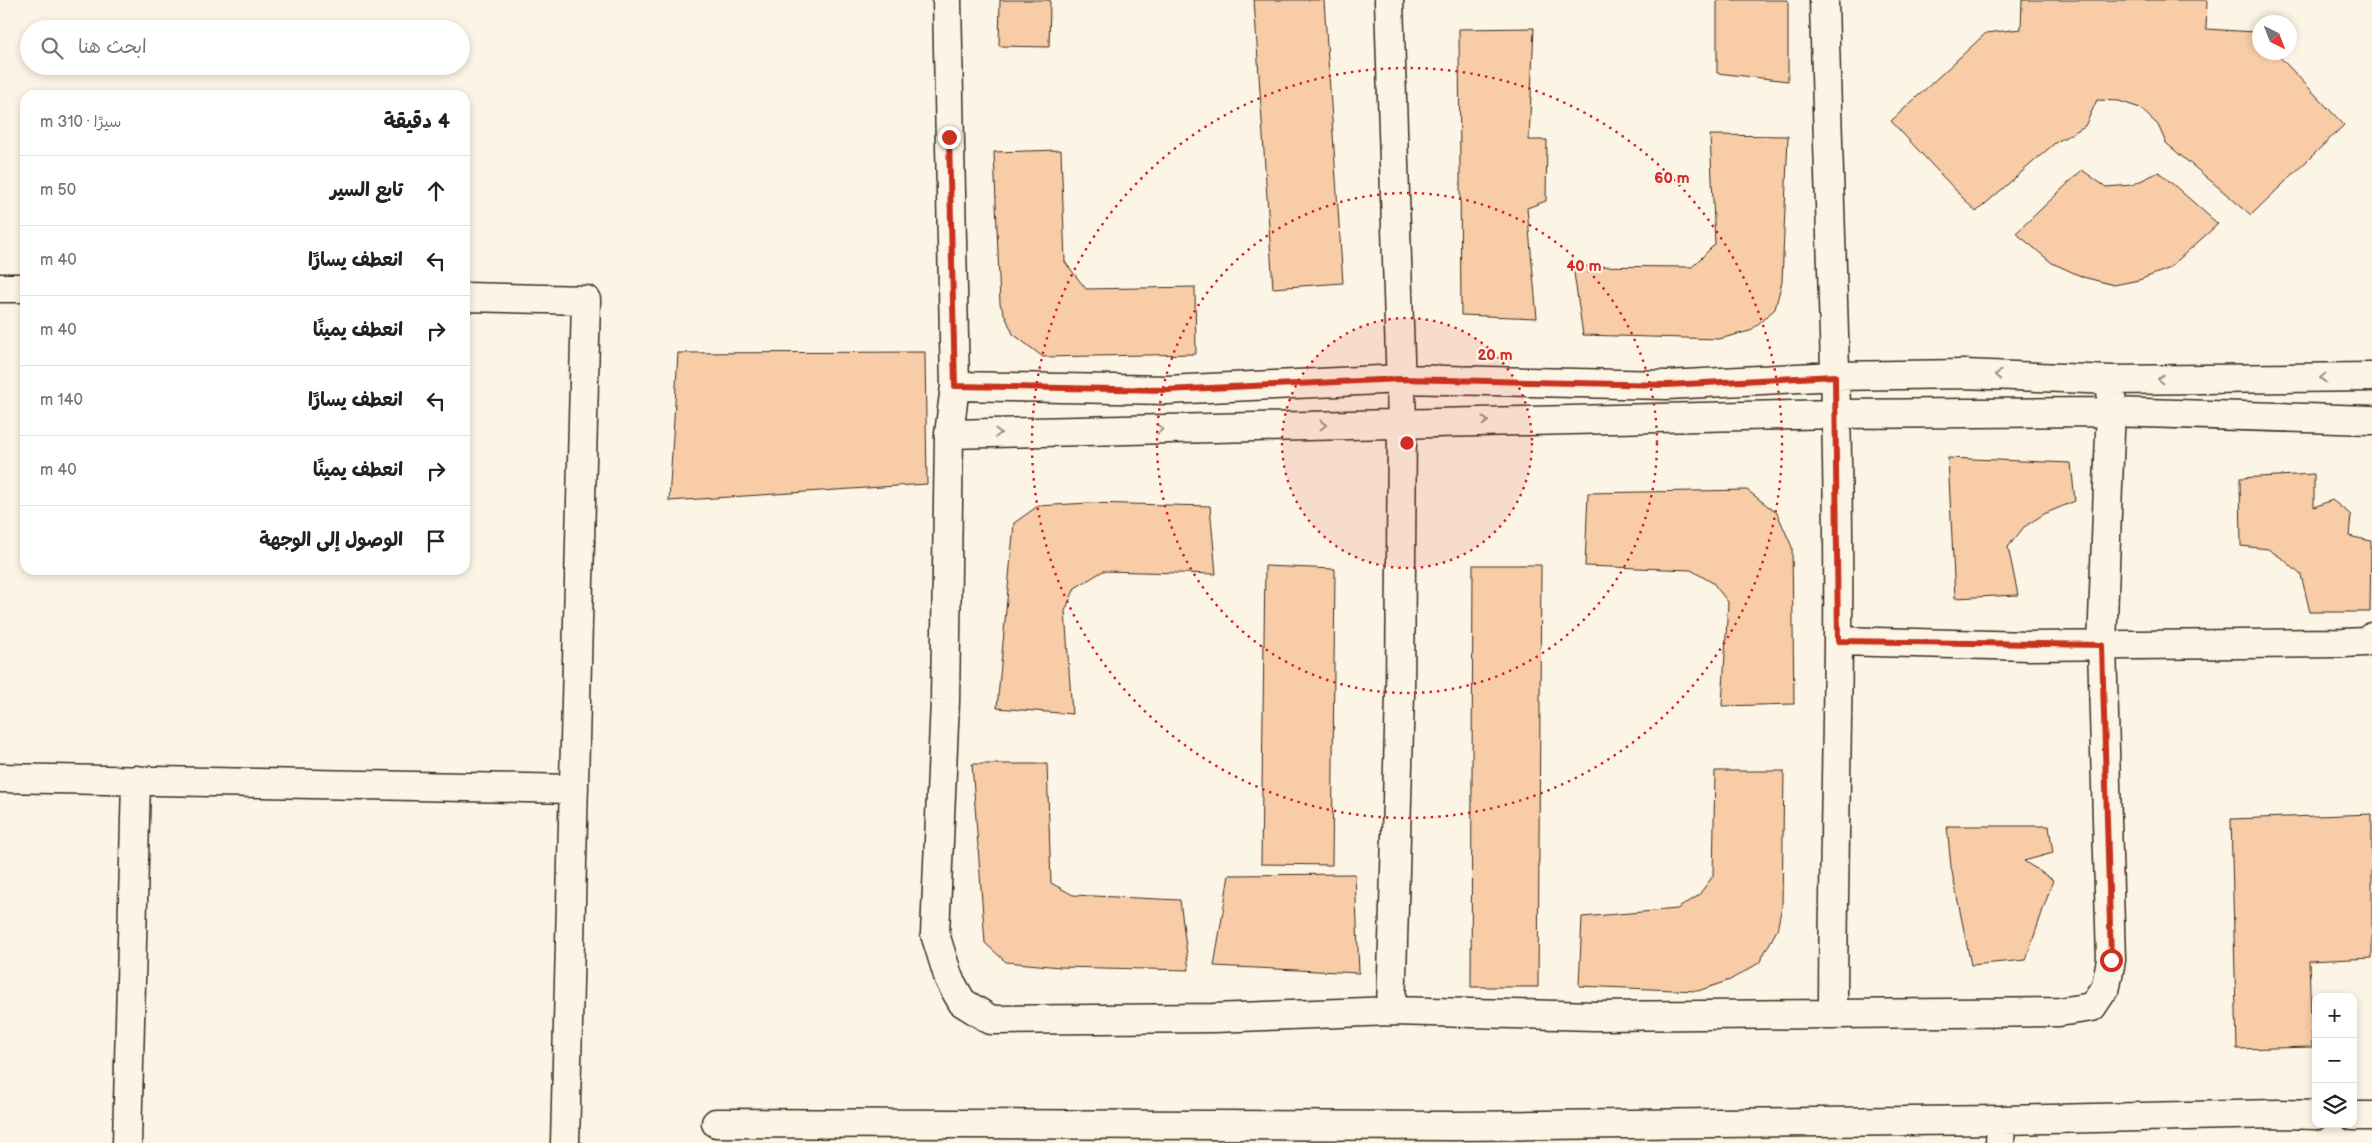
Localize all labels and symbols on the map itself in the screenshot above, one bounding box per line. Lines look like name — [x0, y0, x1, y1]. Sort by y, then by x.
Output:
north arrow — [2252, 15, 2297, 60]
route end — [938, 126, 961, 149]
text: 60 m — [1654, 169, 1690, 188]
text: 40 m — [1566, 257, 1602, 276]
text: 20 m — [1478, 346, 1513, 365]
one-way arrow — [1994, 370, 2002, 381]
one-way arrow — [2319, 372, 2327, 383]
one-way arrow — [2157, 374, 2164, 384]
one-way arrow — [1482, 416, 1490, 427]
one-way arrow — [1320, 420, 1327, 430]
one-way arrow — [1157, 424, 1165, 434]
one-way arrow — [994, 427, 1002, 438]
centre of rings — [1398, 434, 1416, 452]
route start — [2100, 949, 2123, 972]

